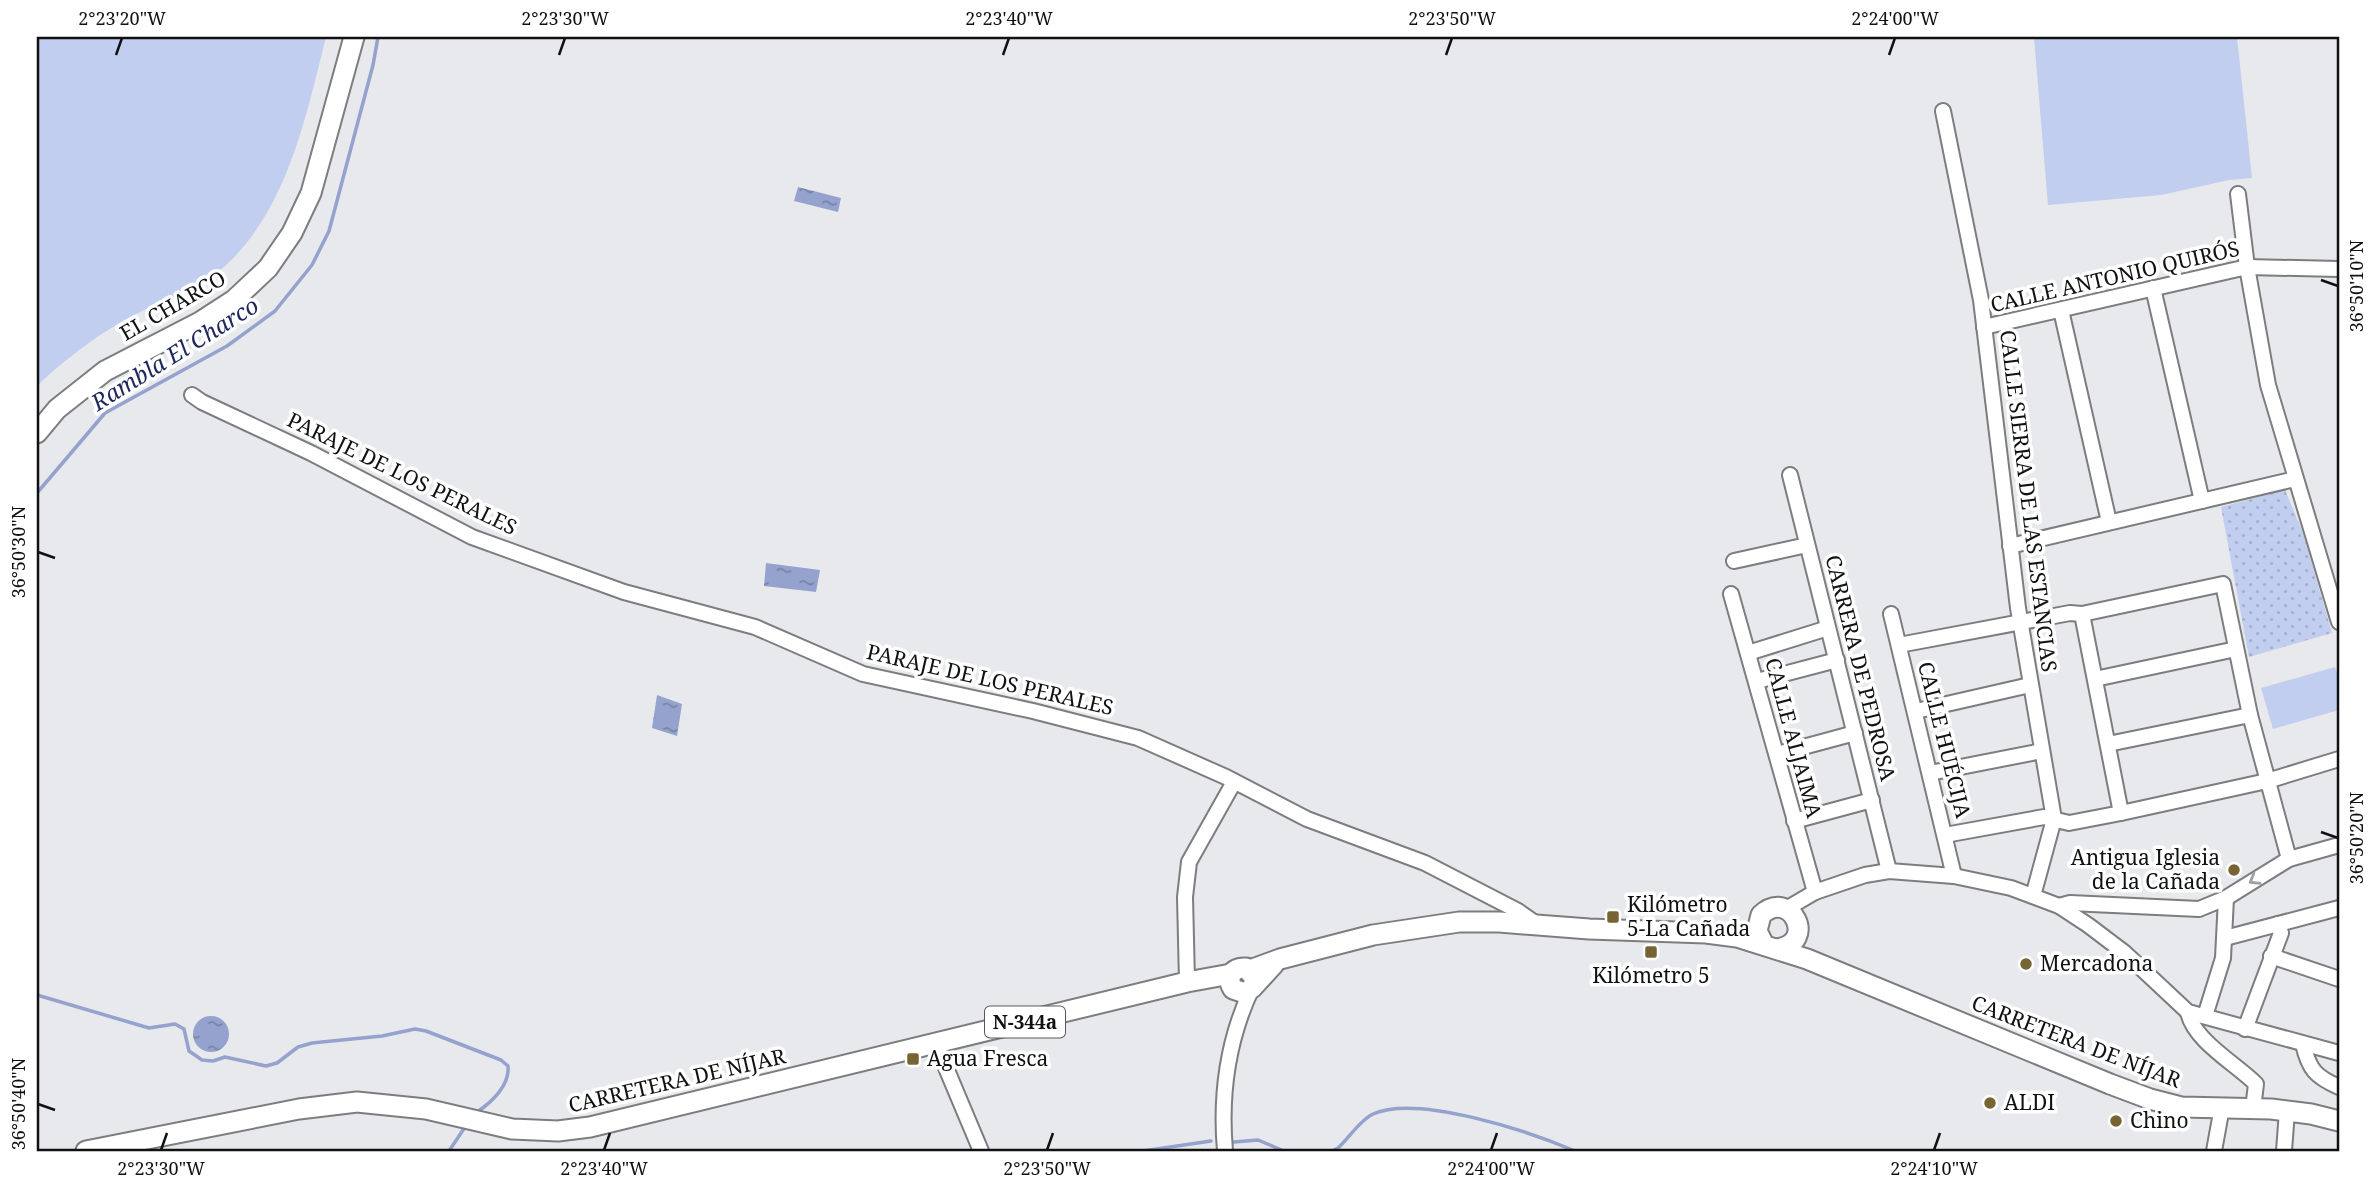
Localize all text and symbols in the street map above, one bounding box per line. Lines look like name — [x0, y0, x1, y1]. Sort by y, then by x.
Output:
text: 2°23'20"W — [78, 6, 166, 30]
text: 2°23'30"W — [521, 6, 609, 30]
text: 2°23'40"W — [965, 6, 1053, 30]
text: 2°23'50"W — [1408, 6, 1496, 30]
text: 2°24'00"W — [1851, 6, 1939, 30]
street label: CALLE ANTONIO QUIRÓS — [1988, 234, 2242, 318]
text: 36°50'10"N — [2344, 239, 2368, 332]
street label: EL CHARCO — [114, 264, 231, 347]
water label: Rambla El Charco — [84, 289, 264, 418]
street label: CALLE SIERRA DE LAS ESTANCIAS — [1994, 328, 2064, 673]
street label: PARAJE DE LOS PERALES — [283, 405, 522, 541]
text: 36°50'30"N — [6, 505, 30, 598]
street label: CARRERA DE PEDROSA — [1819, 552, 1903, 784]
street label: PARAJE DE LOS PERALES — [864, 637, 1116, 721]
street label: CALLE ALJAIMA — [1759, 655, 1829, 821]
street label: CALLE HUÉCIJA — [1912, 659, 1978, 821]
text: 36°50'20"N — [2344, 791, 2368, 884]
place label: Antigua Iglesia de la Cañada — [2071, 843, 2220, 895]
marker: Antigua Iglesia de la Cañada — [2226, 862, 2242, 878]
one-way arrow — [2249, 871, 2262, 884]
place label: Kilómetro 5-La Cañada — [1627, 890, 1750, 942]
marker: Kilómetro 5-La Cañada — [1605, 909, 1621, 925]
marker: Kilómetro 5 — [1643, 944, 1659, 960]
place label: Mercadona — [2040, 949, 2153, 977]
marker: Mercadona — [2018, 956, 2034, 972]
place label: Kilómetro 5 — [1592, 961, 1710, 989]
street label: CARRETERA DE NÍJAR — [1968, 988, 2185, 1094]
road number: N-344a — [985, 1006, 1065, 1038]
street label: CARRETERA DE NÍJAR — [565, 1041, 788, 1119]
place label: Agua Fresca — [927, 1044, 1048, 1072]
marker: Agua Fresca — [905, 1051, 921, 1067]
text: 36°50'40"N — [6, 1057, 30, 1150]
place label: ALDI — [2004, 1088, 2055, 1116]
marker: ALDI — [1982, 1095, 1998, 1111]
place label: Chino — [2130, 1106, 2189, 1134]
marker: Chino — [2108, 1113, 2124, 1129]
text: 2°23'30"W — [117, 1156, 205, 1180]
text: 2°23'40"W — [560, 1156, 648, 1180]
text: 2°23'50"W — [1003, 1156, 1091, 1180]
text: 2°24'00"W — [1447, 1156, 1535, 1180]
text: 2°24'10"W — [1890, 1156, 1978, 1180]

